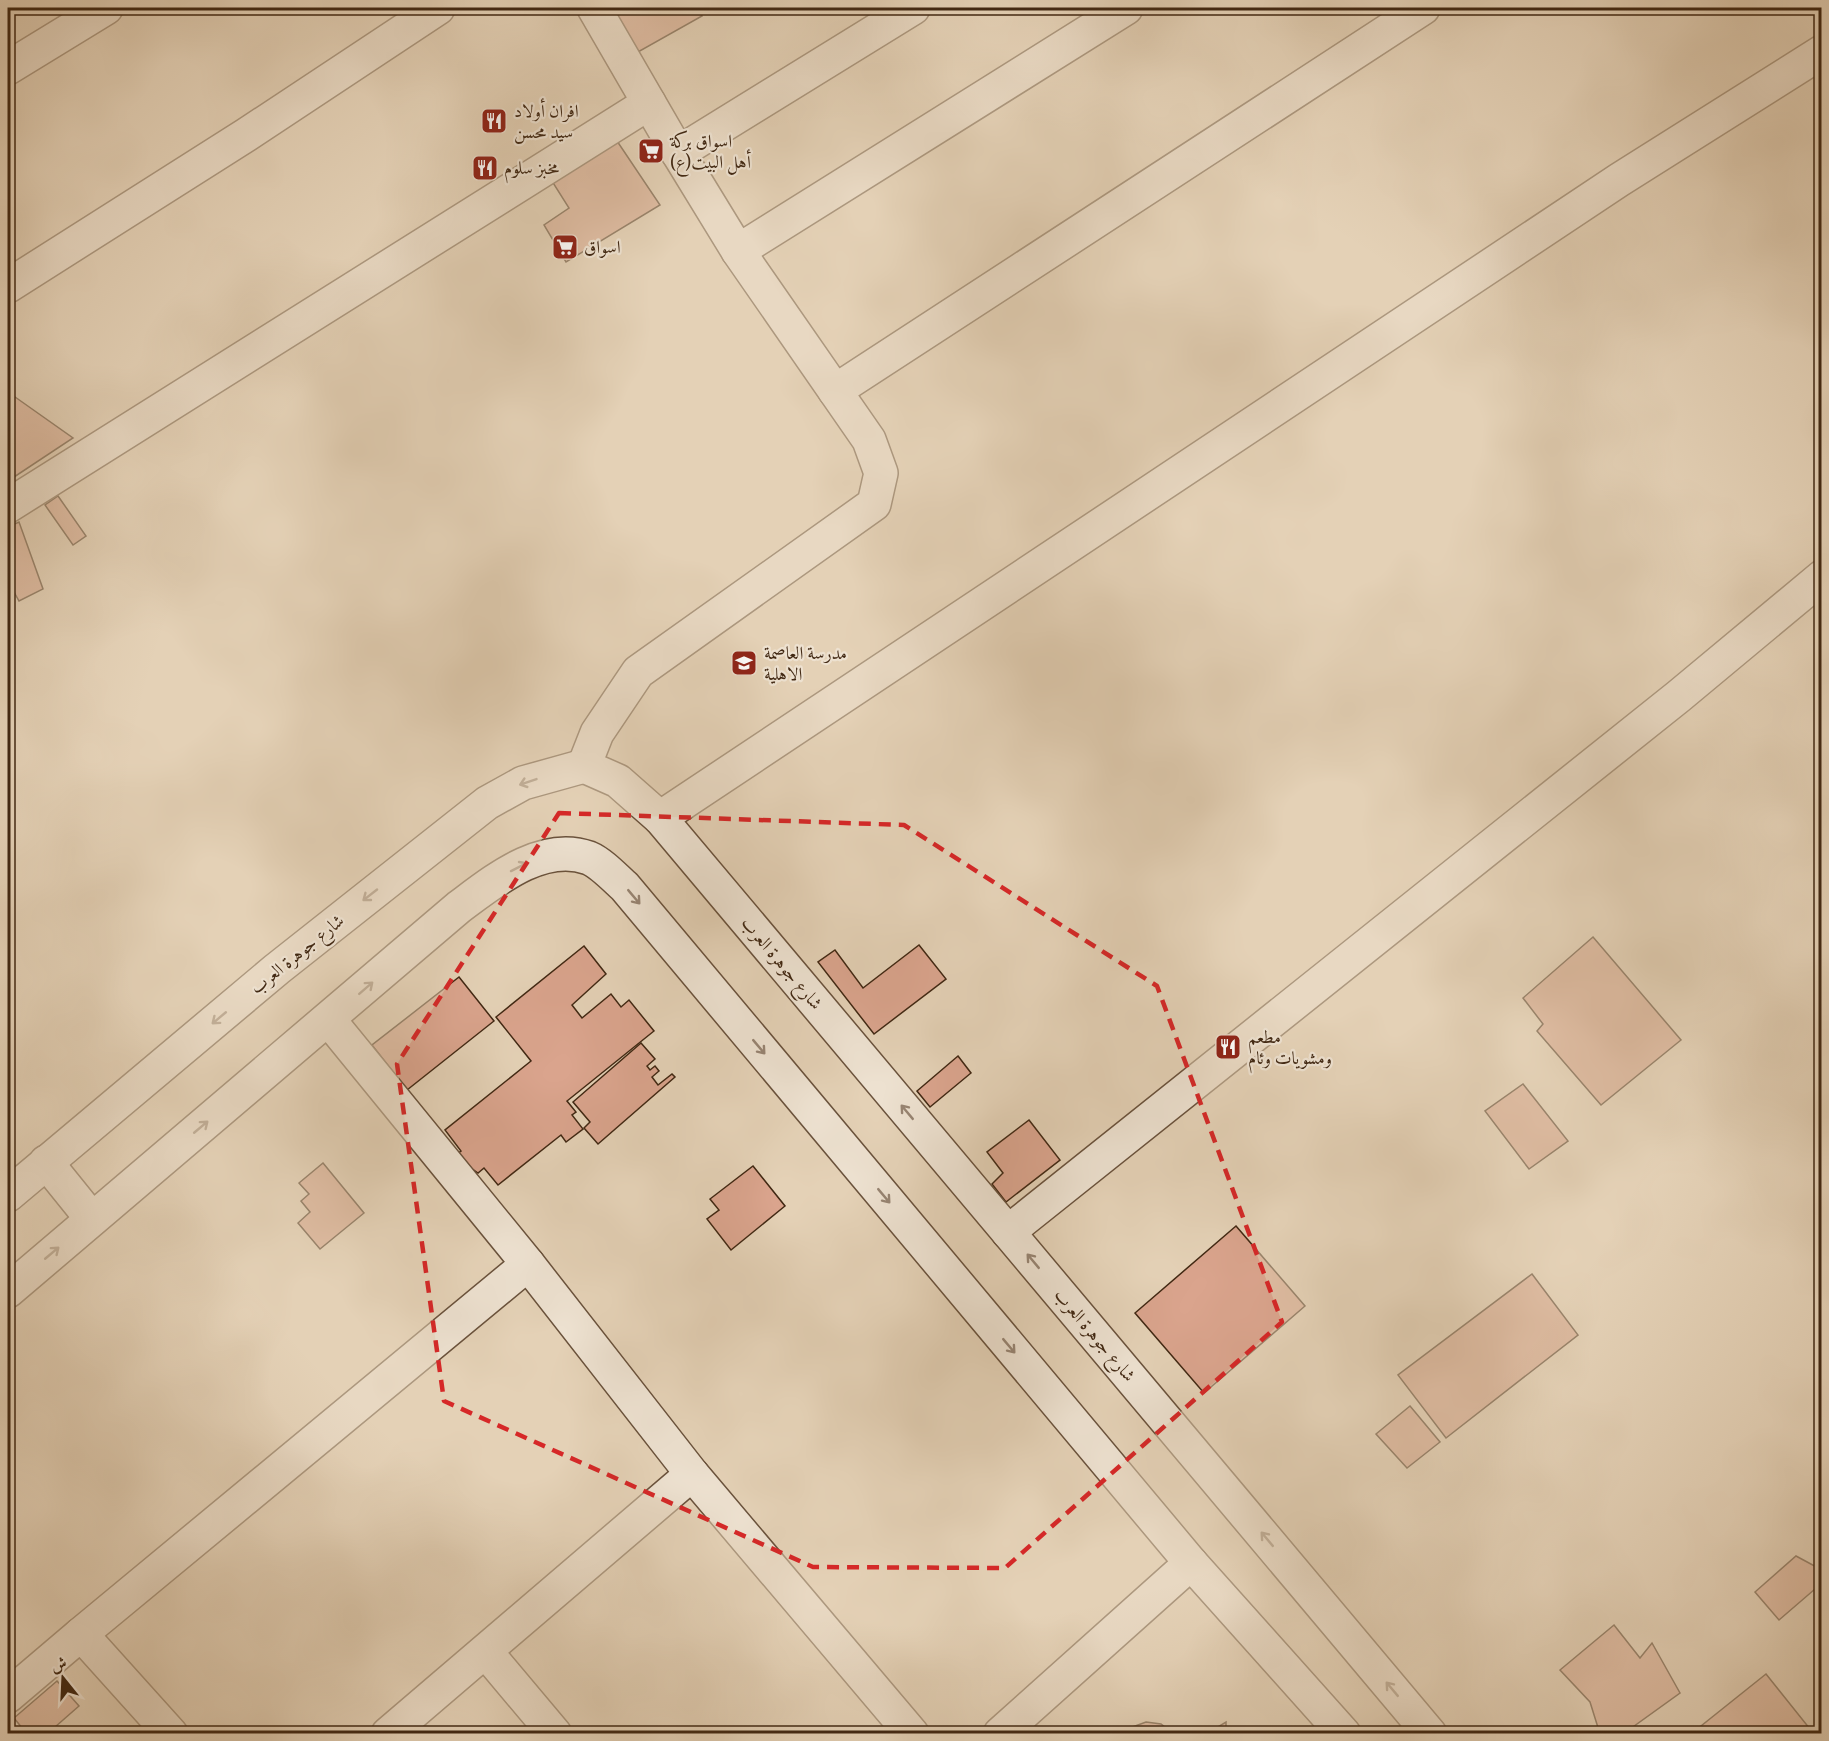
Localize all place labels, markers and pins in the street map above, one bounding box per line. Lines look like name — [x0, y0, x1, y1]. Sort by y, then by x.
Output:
place label: افران أولاد سيد محسن — [514, 97, 579, 145]
restaurant icon: افران أولاد سيد محسن — [479, 106, 509, 136]
place label: اسواق بركة أهل البيت(ع) — [669, 127, 752, 177]
supermarket icon: اسواق بركة أهل البيت(ع) — [636, 136, 666, 166]
restaurant icon: مخبز سلوم — [470, 153, 500, 183]
place label: مخبز سلوم — [504, 154, 559, 184]
supermarket icon: اسواق — [550, 232, 580, 262]
place label: اسواق — [584, 233, 621, 260]
place label: مدرسة العاصمة الاهلية — [764, 639, 847, 687]
school or university icon: مدرسة العاصمة الاهلية — [729, 648, 759, 678]
place label: مطعم ومشويات وئام — [1248, 1023, 1332, 1074]
restaurant icon: مطعم ومشويات وئام — [1213, 1032, 1243, 1062]

